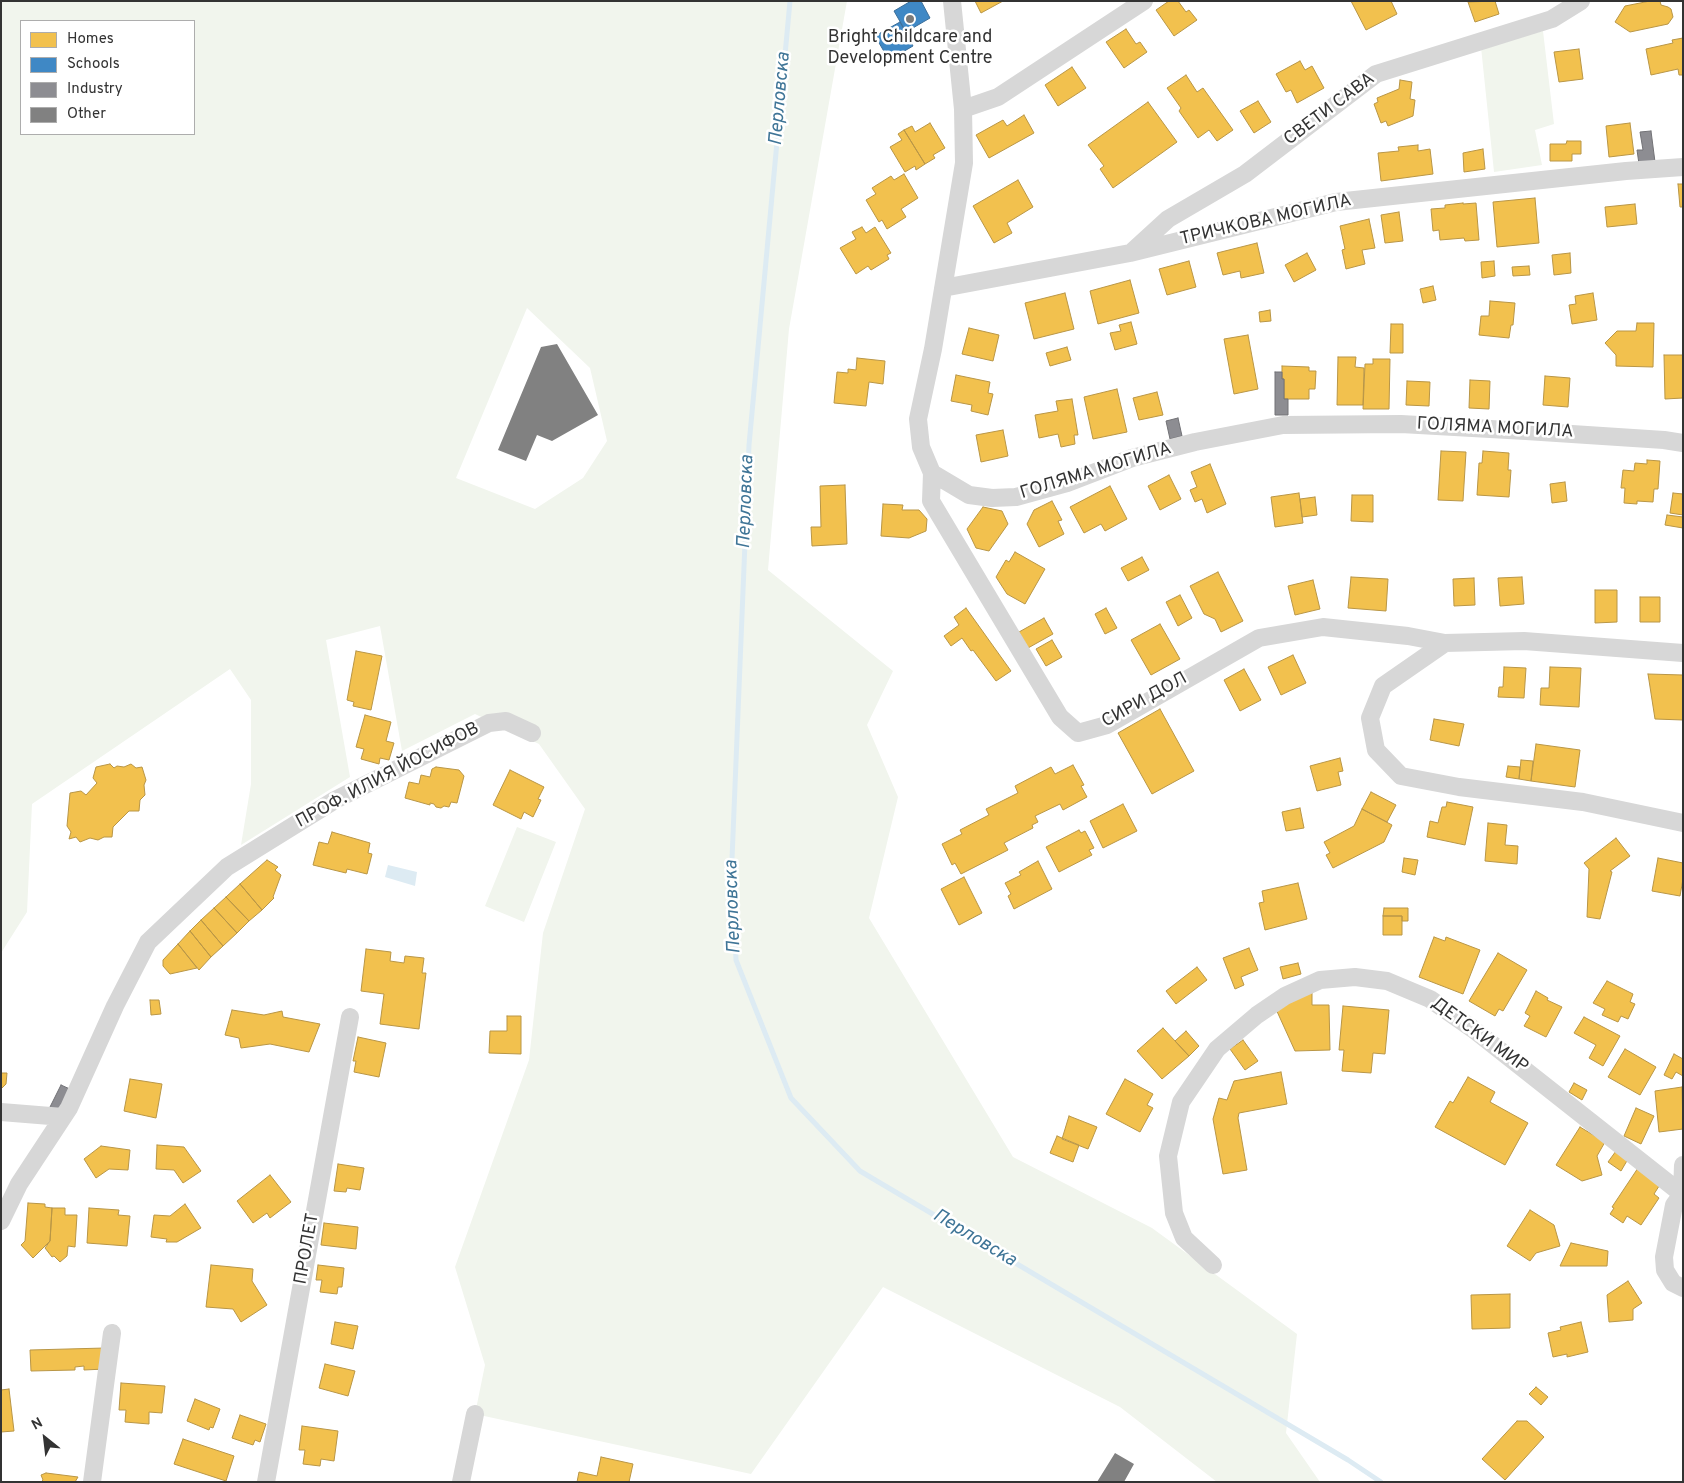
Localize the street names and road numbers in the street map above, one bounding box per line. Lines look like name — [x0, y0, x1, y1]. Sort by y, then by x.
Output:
street label: СВЕТИ САВА — [1280, 69, 1380, 151]
street label: ТРИЧКОВА МОГИЛА — [1178, 191, 1354, 251]
street label: ГОЛЯМА МОГИЛА — [1416, 414, 1574, 444]
street label: ГОЛЯМА МОГИЛА — [1018, 439, 1174, 505]
street label: СИРИ ДОЛ — [1098, 669, 1192, 733]
street label: ПРОФ. ИЛИЯ ЙОСИФОВ — [293, 718, 483, 834]
street label: ДЕТСКИ МИР — [1426, 994, 1532, 1078]
street label: ПРОЛЕТ — [291, 1212, 325, 1286]

